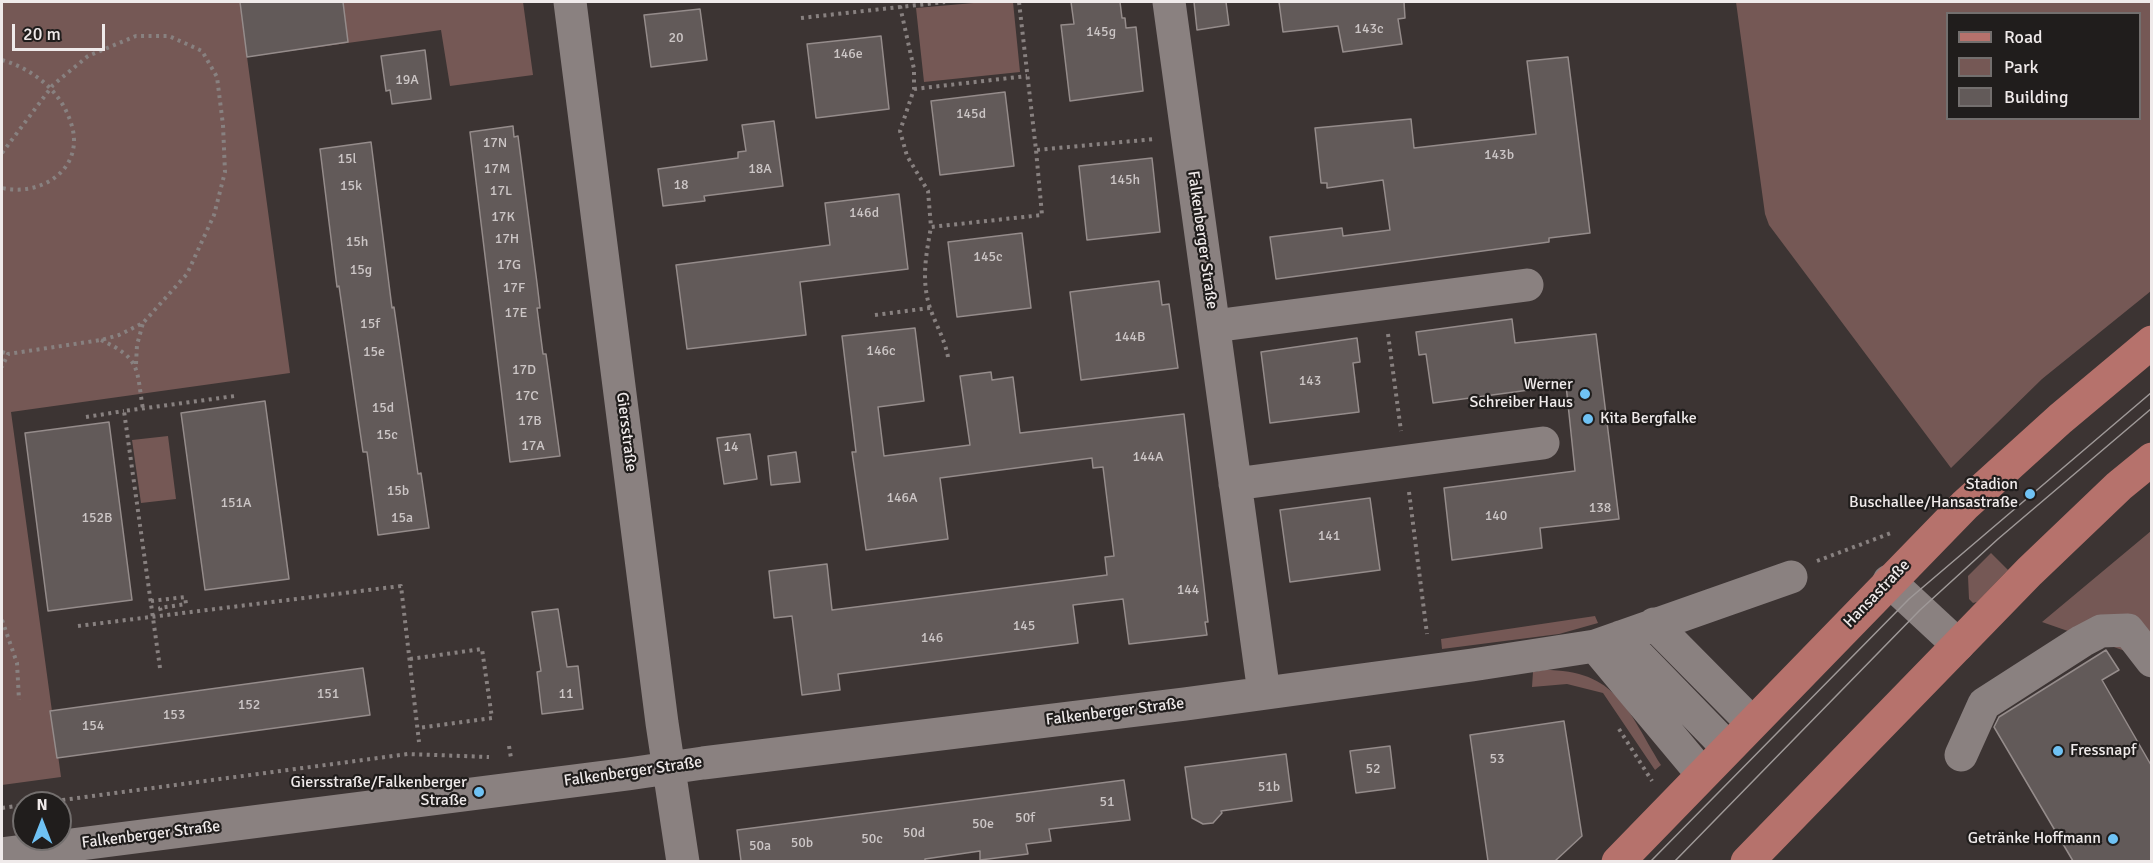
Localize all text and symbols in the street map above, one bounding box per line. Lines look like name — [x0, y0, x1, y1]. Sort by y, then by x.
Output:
scale bar — [15, 12, 108, 50]
legend — [1946, 12, 2141, 120]
house number: 143c — [1354, 21, 1384, 37]
text: 20 m — [23, 23, 61, 45]
house number: 145g — [1086, 24, 1116, 40]
text: Road — [2004, 26, 2043, 48]
house number: 20 — [668, 30, 684, 46]
house number: 146e — [833, 46, 863, 62]
text: Park — [2004, 56, 2039, 78]
house number: 19A — [395, 72, 419, 88]
text: Building — [2004, 86, 2068, 108]
house number: 145d — [956, 106, 986, 122]
house number: 17N — [483, 135, 507, 151]
house number: 143b — [1484, 147, 1514, 163]
house number: 15l — [337, 151, 357, 167]
house number: 17M — [484, 161, 510, 177]
house number: 18A — [748, 161, 772, 177]
street label: Falkenberger Straße — [1183, 170, 1221, 310]
house number: 145h — [1110, 172, 1140, 188]
house number: 18 — [673, 177, 689, 193]
house number: 15k — [340, 178, 362, 194]
house number: 17L — [490, 183, 512, 199]
house number: 146d — [849, 205, 879, 221]
house number: 17K — [491, 209, 515, 225]
house number: 17H — [495, 231, 519, 247]
house number: 15h — [346, 234, 368, 250]
house number: 145c — [973, 249, 1003, 265]
house number: 17G — [497, 257, 521, 273]
house number: 15g — [350, 262, 372, 278]
house number: 17F — [503, 280, 525, 296]
house number: 17E — [504, 305, 528, 321]
house number: 15f — [360, 316, 380, 332]
house number: 144B — [1114, 329, 1146, 345]
house number: 146c — [866, 343, 896, 359]
house number: 15e — [363, 344, 385, 360]
house number: 17D — [512, 362, 536, 378]
house number: 143 — [1299, 373, 1321, 389]
place label: Werner Schreiber Haus — [1469, 375, 1573, 413]
marker: Werner Schreiber Haus — [1578, 387, 1592, 401]
house number: 17C — [515, 388, 539, 404]
street label: Giersstraße — [612, 391, 640, 473]
house number: 15d — [372, 400, 394, 416]
place label: Kita Bergfalke — [1600, 409, 1697, 429]
marker: Kita Bergfalke — [1581, 412, 1595, 426]
house number: 17B — [518, 413, 542, 429]
house number: 15c — [376, 427, 398, 443]
house number: 17A — [521, 438, 545, 454]
house number: 14 — [723, 439, 739, 455]
house number: 144A — [1132, 449, 1164, 465]
place label: Stadion Buschallee/Hansastraße — [1849, 475, 2018, 513]
house number: 15b — [387, 483, 409, 499]
marker: Stadion Buschallee/Hansastraße — [2023, 487, 2037, 501]
house number: 146A — [886, 490, 918, 506]
house number: 151A — [220, 495, 252, 511]
house number: 138 — [1589, 500, 1611, 516]
house number: 140 — [1485, 508, 1507, 524]
house number: 152B — [81, 510, 113, 526]
house number: 15a — [391, 510, 413, 526]
house number: 141 — [1318, 528, 1340, 544]
street label: Hansastraße — [1840, 556, 1914, 632]
house number: 144 — [1177, 582, 1199, 598]
house number: 145 — [1013, 618, 1035, 634]
house number: 146 — [921, 630, 943, 646]
house number: 151 — [317, 686, 339, 702]
house number: 11 — [558, 686, 574, 702]
street label: Falkenberger Straße — [1045, 694, 1185, 730]
house number: 152 — [238, 697, 260, 713]
house number: 153 — [163, 707, 185, 723]
house number: 154 — [82, 718, 104, 734]
place label: Fressnapf — [2070, 741, 2136, 761]
marker: Fressnapf — [2051, 744, 2065, 758]
house number: 53 — [1489, 751, 1505, 767]
street label: Falkenberger Straße — [563, 753, 703, 791]
house number: 52 — [1365, 761, 1381, 777]
place label: Giersstraße/Falkenberger Straße — [291, 773, 467, 811]
house number: 51b — [1258, 779, 1280, 795]
marker: Giersstraße/Falkenberger Straße — [472, 785, 486, 799]
north arrow — [12, 791, 72, 851]
house number: 51 — [1099, 794, 1115, 810]
text: N — [36, 795, 48, 815]
house number: 50f — [1015, 810, 1035, 826]
house number: 50e — [972, 816, 994, 832]
street label: Falkenberger Straße — [81, 817, 221, 853]
house number: 50d — [903, 825, 925, 841]
place label: Getränke Hoffmann — [1968, 829, 2101, 849]
house number: 50c — [861, 831, 883, 847]
marker: Getränke Hoffmann — [2106, 832, 2120, 846]
house number: 50b — [791, 835, 813, 851]
house number: 50a — [749, 838, 771, 854]

